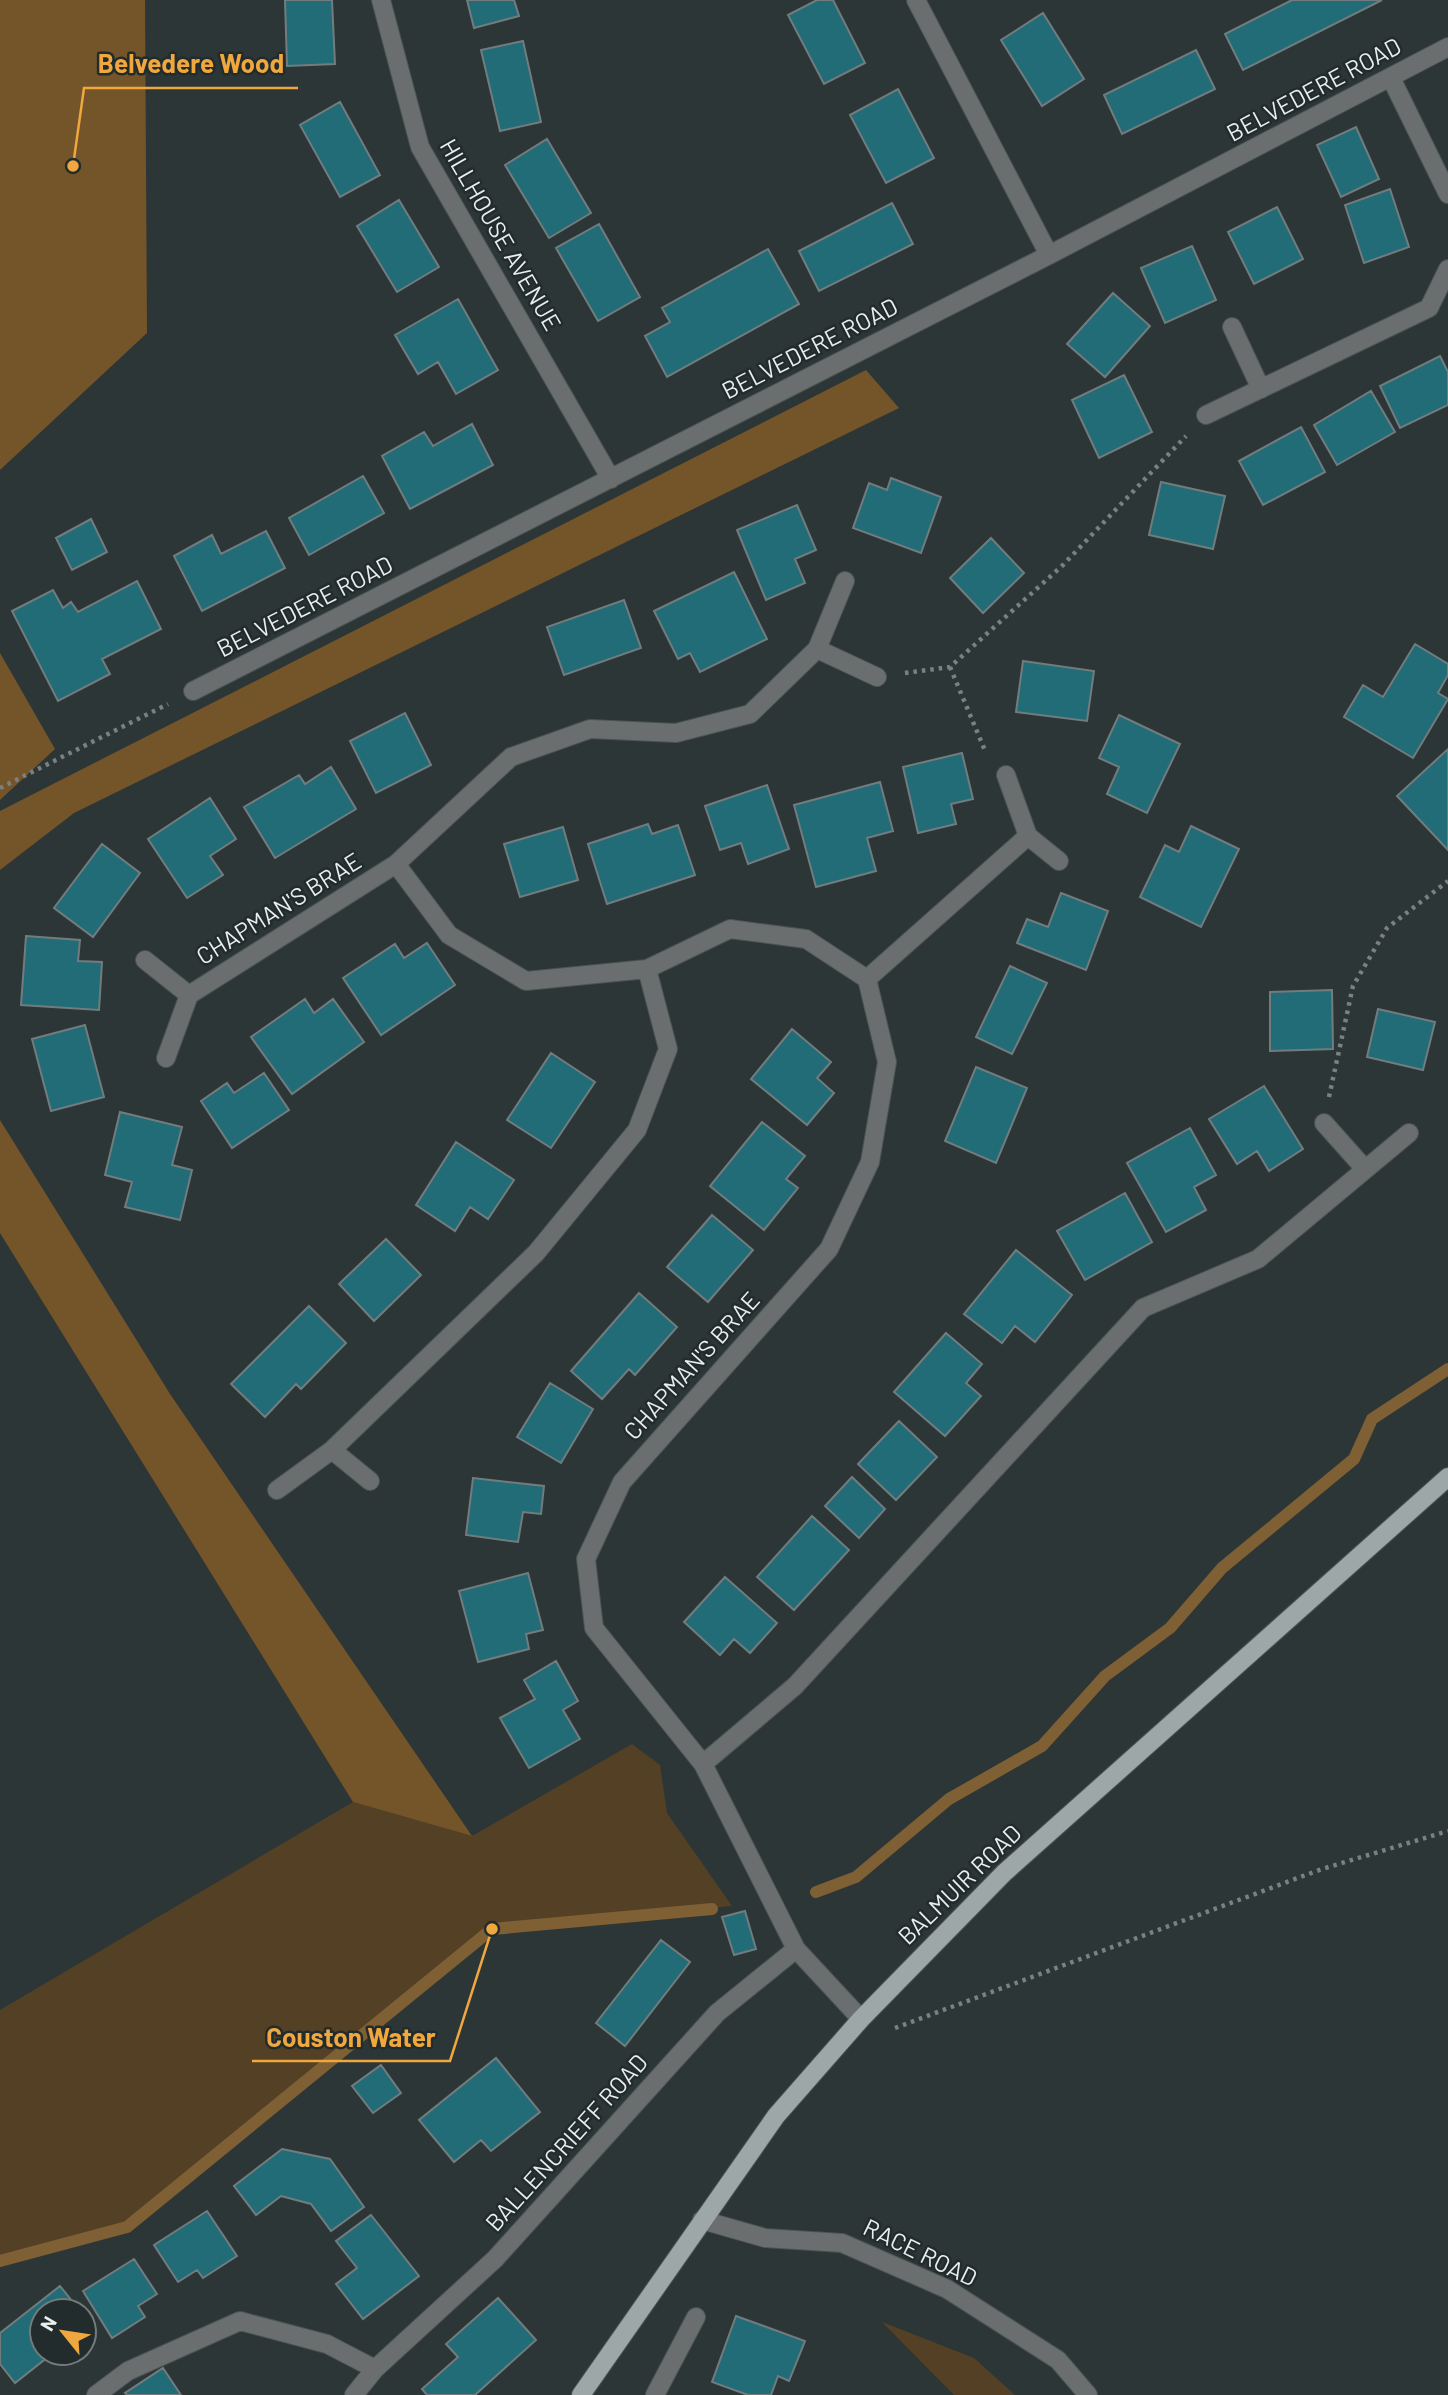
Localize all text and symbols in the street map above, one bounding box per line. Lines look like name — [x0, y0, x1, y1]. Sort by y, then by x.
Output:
street label: BELVEDERE ROAD — [1221, 31, 1405, 147]
callout: Belvedere Wood — [84, 41, 298, 88]
text: Belvedere Wood — [98, 47, 284, 78]
street label: HILLHOUSE AVENUE — [435, 133, 568, 335]
street label: BELVEDERE ROAD — [717, 291, 902, 404]
street label: BELVEDERE ROAD — [212, 549, 397, 662]
street label: CHAPMAN'S BRAE — [190, 845, 366, 970]
street label: CHAPMAN'S BRAE — [617, 1285, 765, 1445]
street label: BALMUIR ROAD — [891, 1818, 1027, 1950]
callout: Couston Water — [252, 2014, 450, 2061]
text: Couston Water — [266, 2021, 436, 2052]
street label: BALLENCRIEFF ROAD — [479, 2048, 653, 2236]
street label: RACE ROAD — [859, 2212, 982, 2292]
north arrow — [28, 2297, 98, 2367]
text: N — [35, 2312, 61, 2334]

